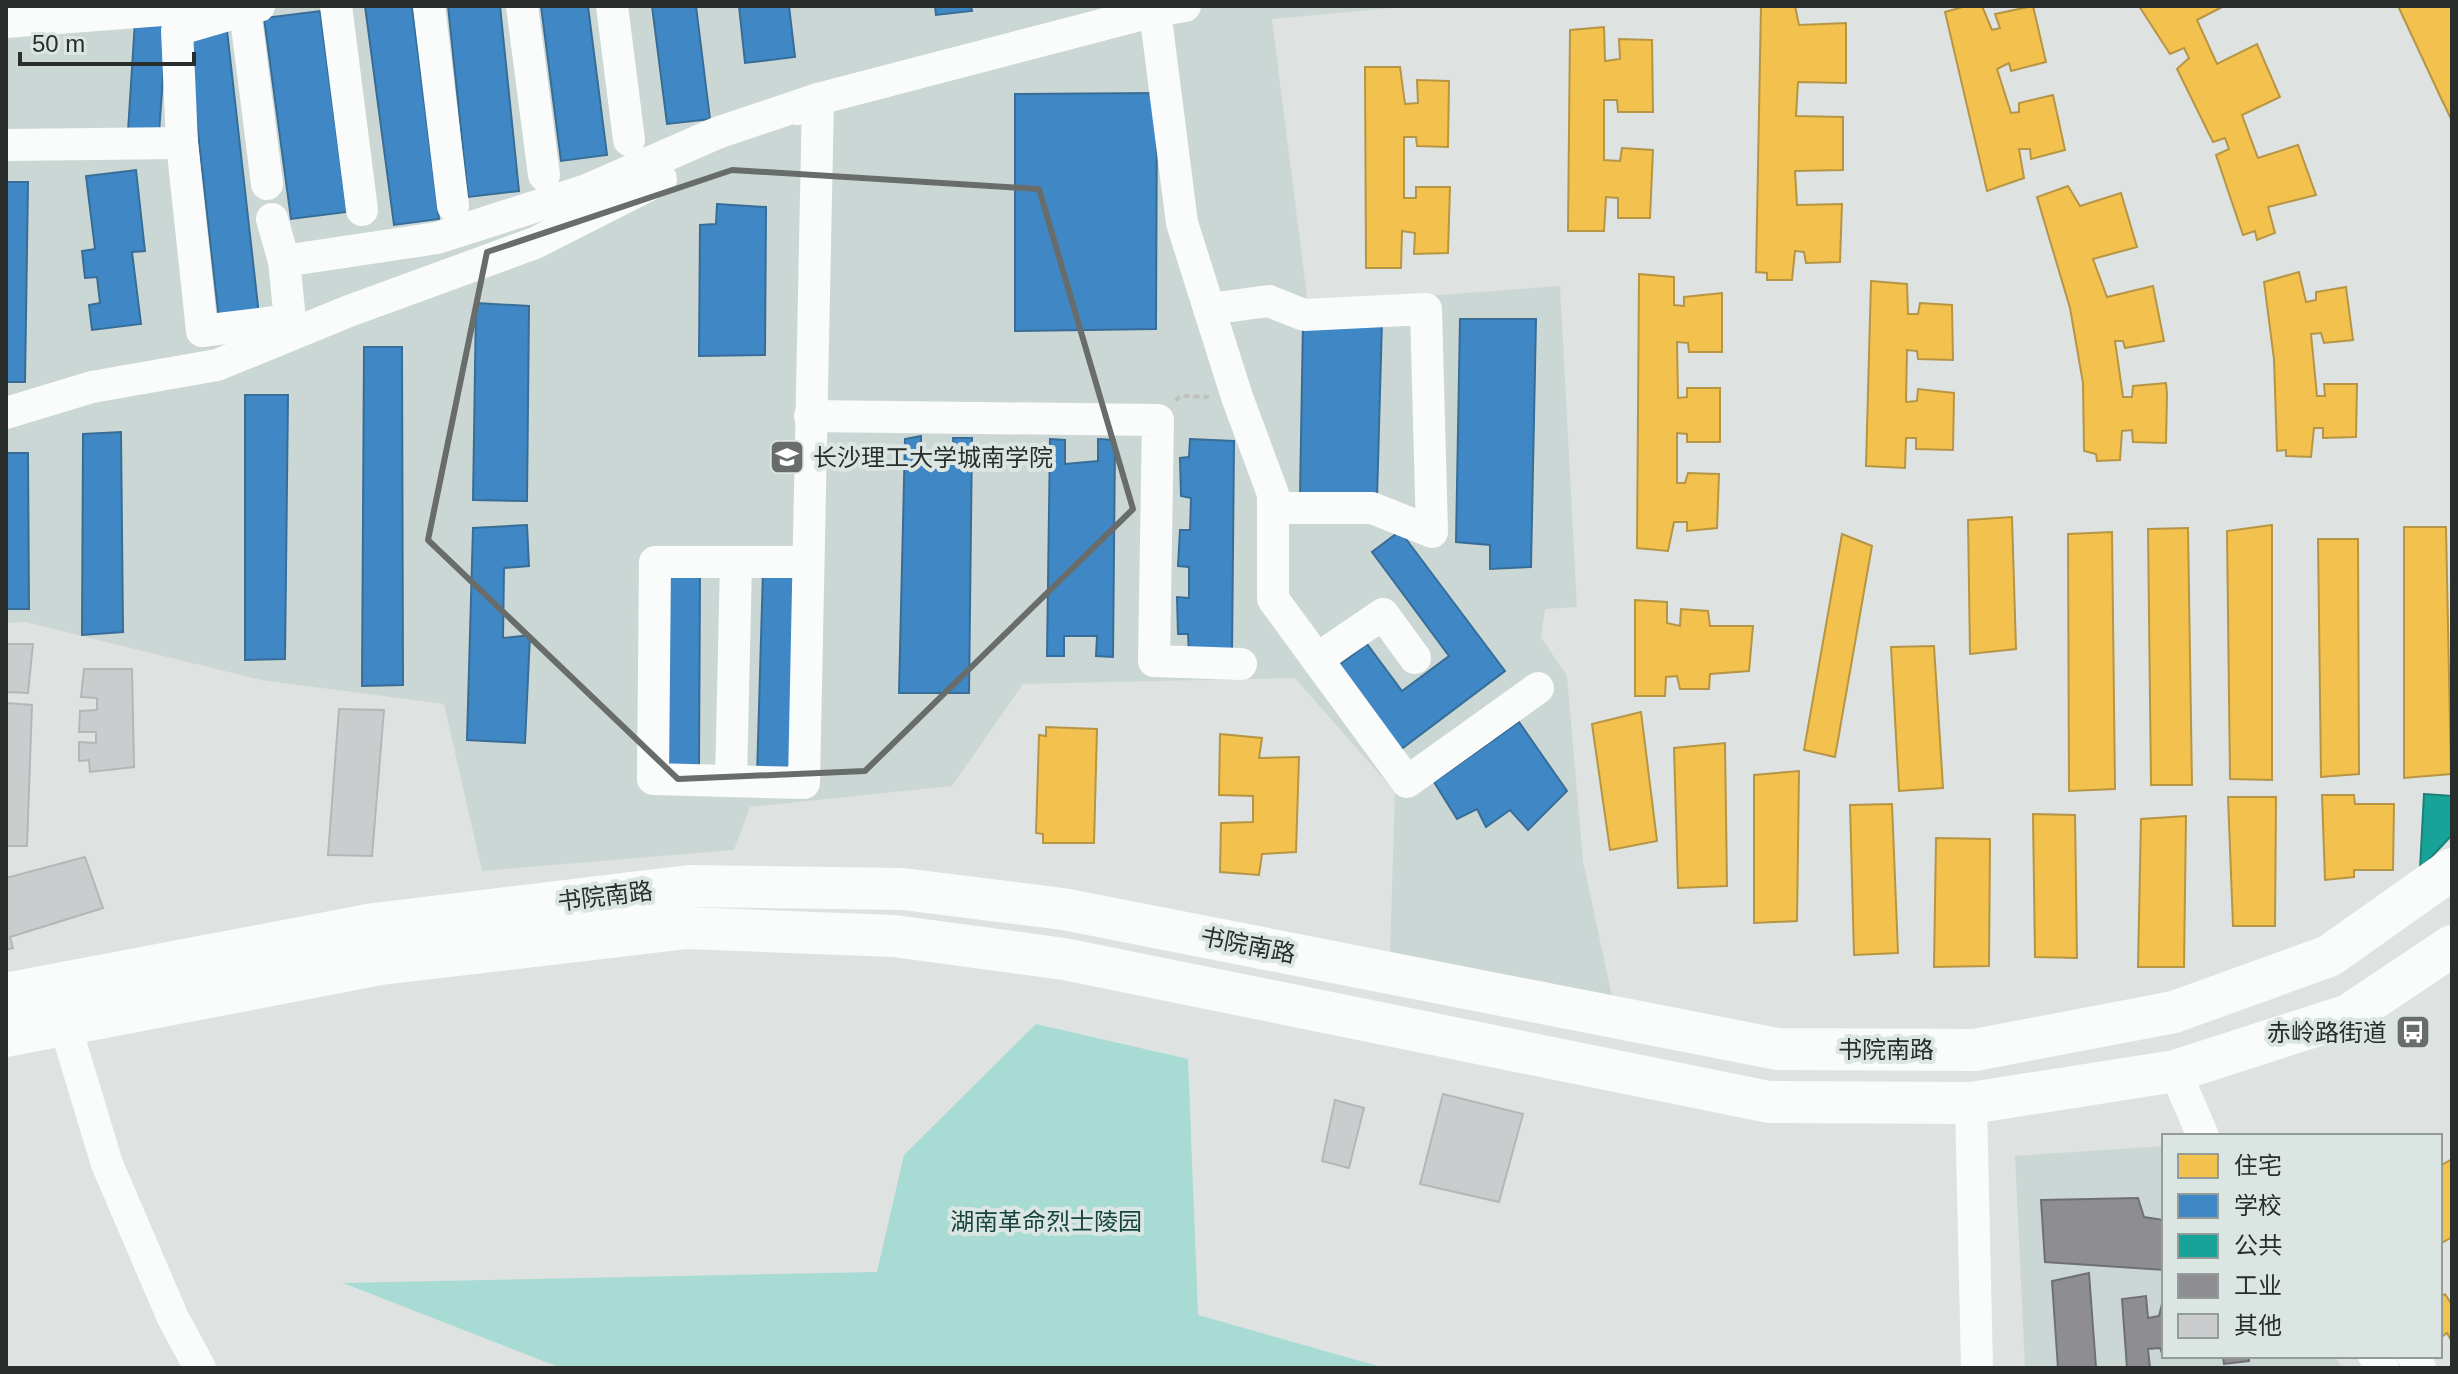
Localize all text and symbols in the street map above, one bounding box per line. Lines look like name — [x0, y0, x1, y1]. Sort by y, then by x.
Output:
scale bar — [20, 16, 194, 66]
text: 50 m — [32, 30, 85, 57]
school or university icon: 长沙理工大学城南学院 — [768, 438, 806, 476]
place label: 长沙理工大学城南学院 — [813, 444, 1053, 471]
street label: 书院南路 — [556, 877, 654, 915]
street label: 书院南路 — [1198, 923, 1298, 967]
bus stop icon: 赤岭路街道 — [2394, 1013, 2432, 1051]
place label: 赤岭路街道 — [2267, 1019, 2387, 1046]
street label: 书院南路 — [1838, 1036, 1934, 1063]
legend — [2162, 1134, 2442, 1358]
text: 住宅 — [2234, 1152, 2282, 1179]
text: 学校 — [2234, 1192, 2282, 1219]
park label: 湖南革命烈士陵园 — [950, 1208, 1142, 1235]
text: 公共 — [2234, 1232, 2282, 1259]
text: 工业 — [2234, 1272, 2282, 1299]
text: 其他 — [2234, 1312, 2282, 1339]

